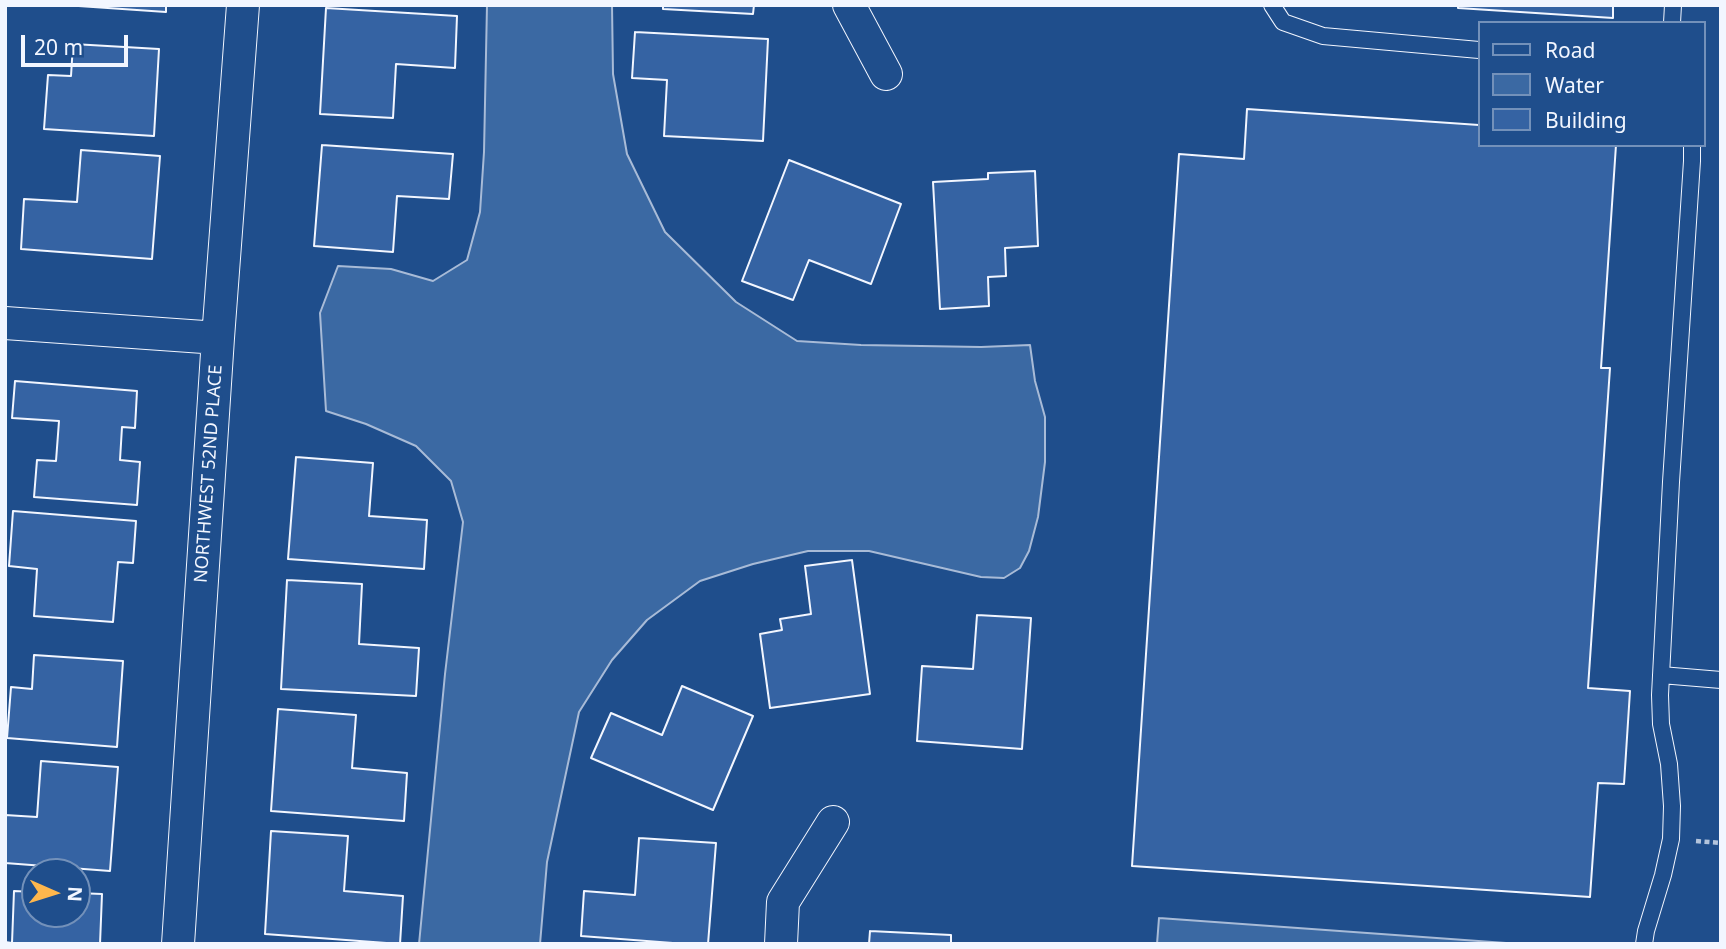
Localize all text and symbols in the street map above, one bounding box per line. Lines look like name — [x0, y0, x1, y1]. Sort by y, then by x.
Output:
scale bar — [24, 21, 131, 65]
legend — [1478, 21, 1705, 147]
text: 20 m — [34, 33, 83, 61]
text: Road — [1545, 36, 1595, 64]
text: Water — [1545, 71, 1604, 99]
text: Building — [1545, 106, 1627, 134]
street label: NORTHWEST 52ND PLACE — [191, 364, 227, 584]
north arrow — [21, 858, 91, 928]
text: N — [62, 886, 88, 902]

